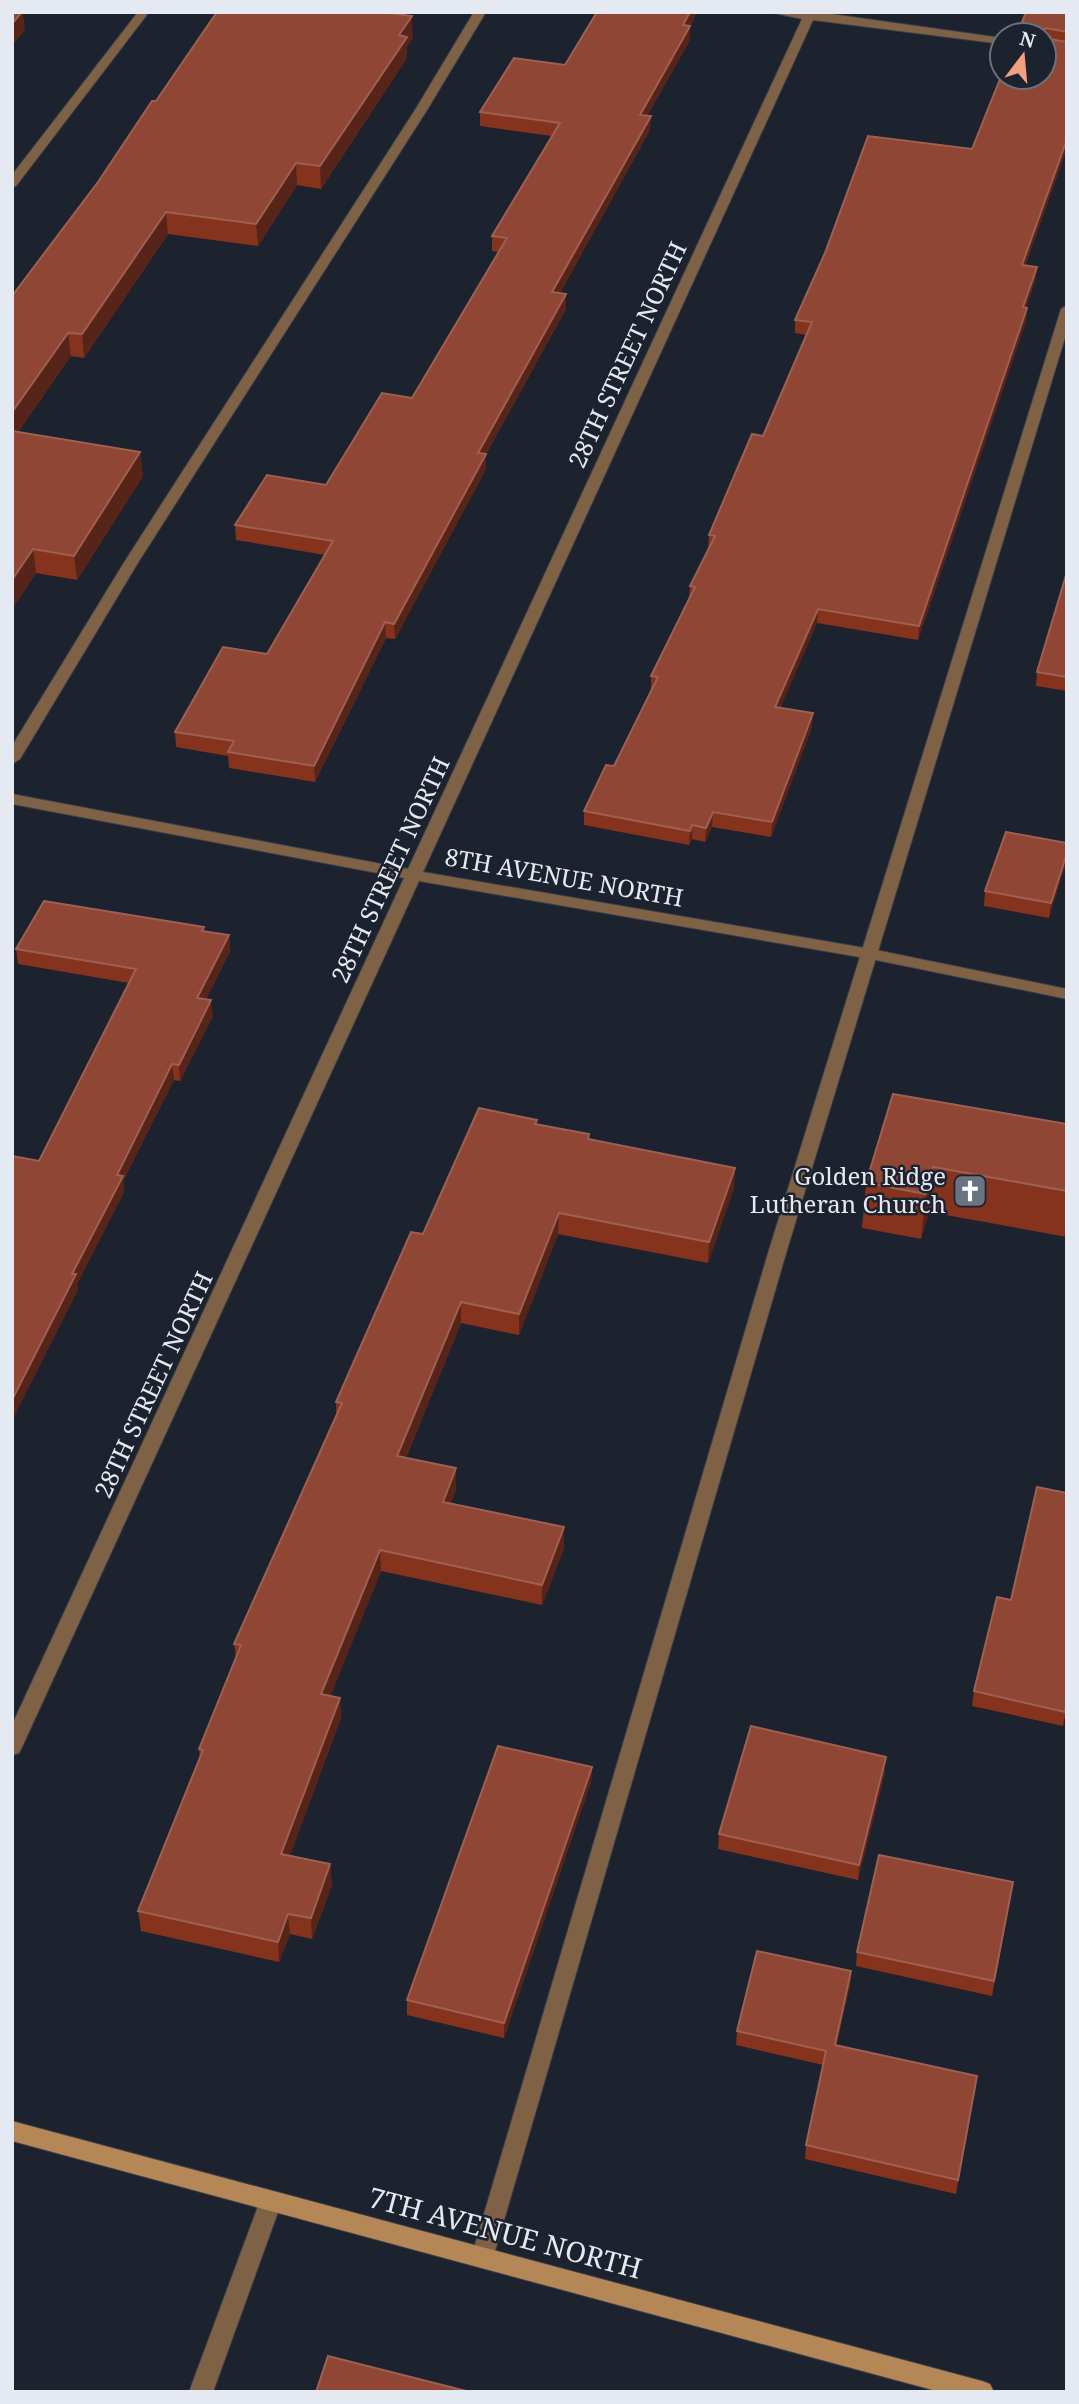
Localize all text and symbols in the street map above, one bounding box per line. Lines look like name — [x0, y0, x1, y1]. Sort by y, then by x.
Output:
north arrow — [988, 21, 1058, 91]
text: N — [1017, 25, 1038, 54]
street label: 28TH STREET NORTH — [560, 236, 694, 473]
street label: 28TH STREET NORTH — [323, 751, 457, 988]
street label: 8TH AVENUE NORTH — [443, 839, 686, 914]
place label: Golden Ridge Lutheran Church — [750, 1159, 946, 1220]
church icon: Golden Ridge Lutheran Church — [951, 1172, 989, 1210]
street label: 28TH STREET NORTH — [86, 1266, 220, 1503]
street label: 7TH AVENUE NORTH — [364, 2177, 646, 2287]

